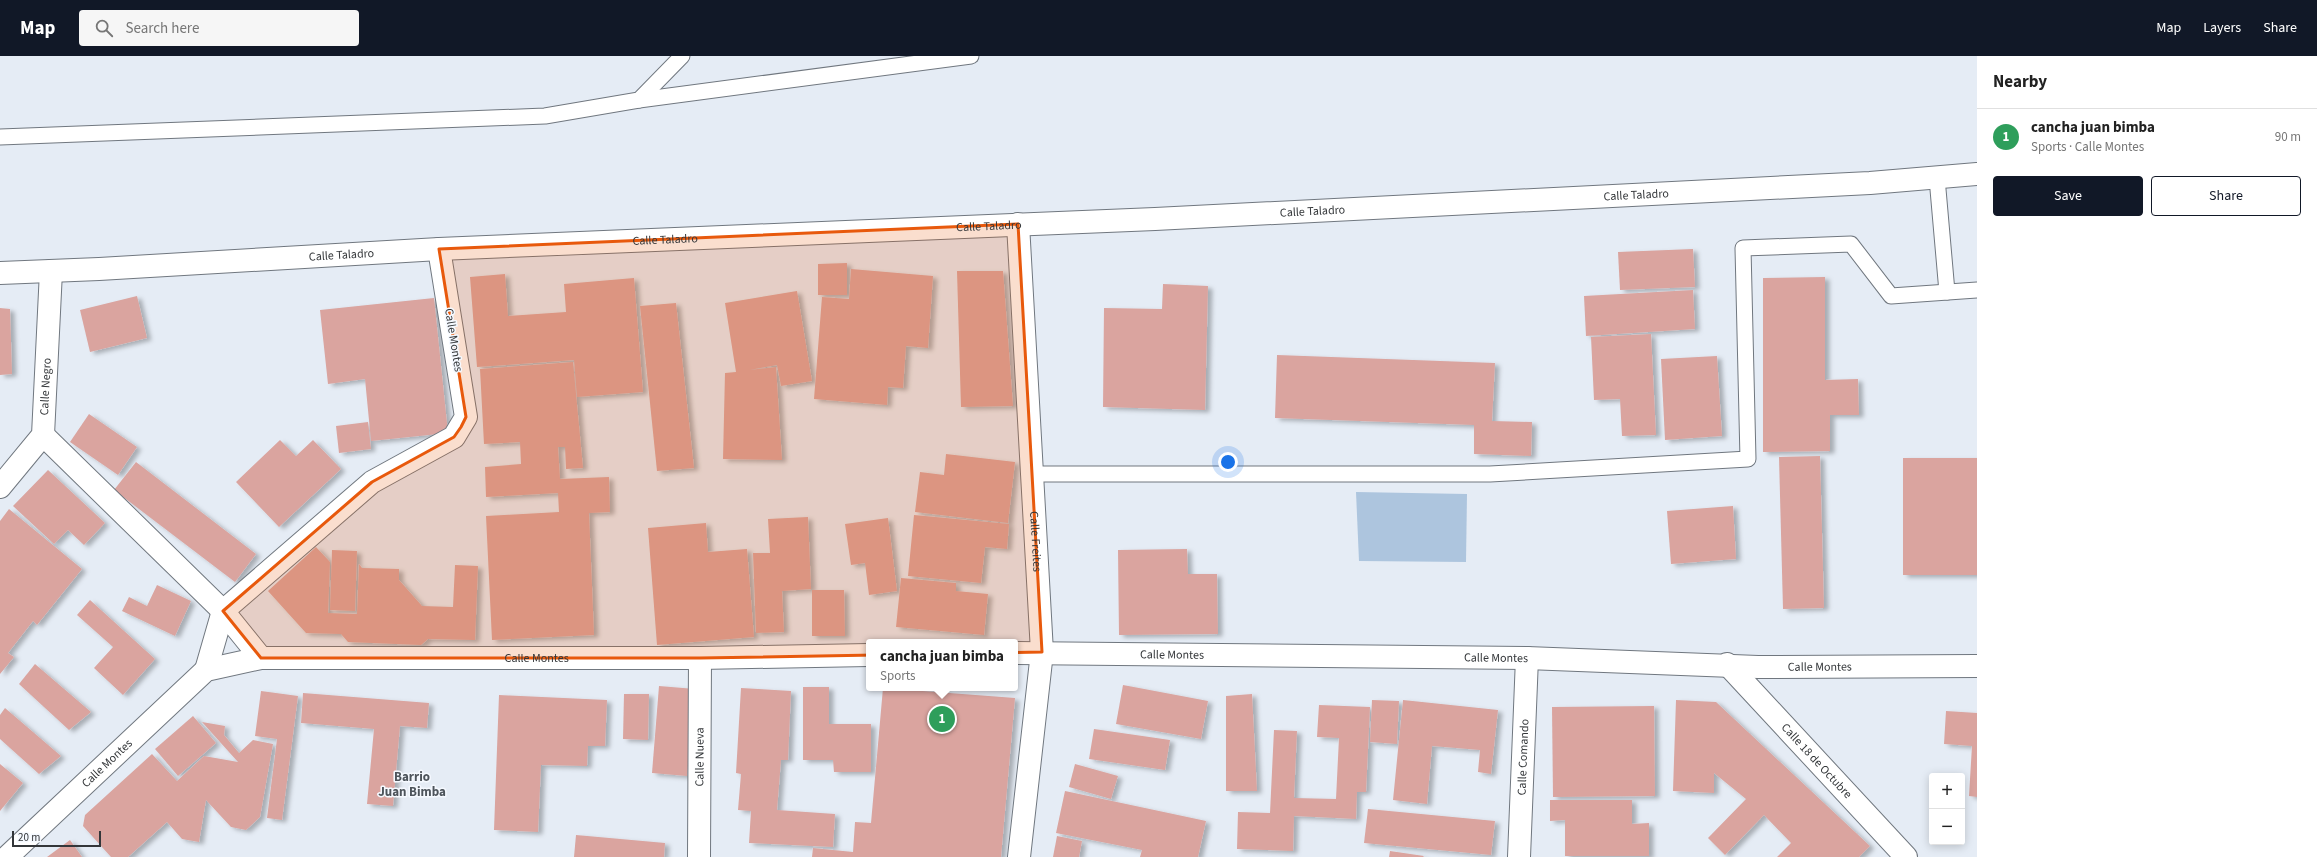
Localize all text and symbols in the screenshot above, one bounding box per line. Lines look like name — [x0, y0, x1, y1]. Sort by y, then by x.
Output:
search box — [79, 10, 359, 46]
text: Map — [20, 15, 55, 42]
icon: search — [93, 17, 115, 39]
text: Search here — [125, 18, 199, 39]
text: Map — [2156, 18, 2181, 38]
text: Layers — [2203, 18, 2241, 38]
text: Share — [2263, 18, 2297, 38]
text: Nearby — [1993, 70, 2047, 94]
text: cancha juan bimba — [2031, 117, 2155, 138]
text: 1 — [2003, 128, 2009, 146]
text: 90 m — [2275, 128, 2301, 146]
text: Sports · Calle Montes — [2031, 138, 2144, 156]
button: Save — [1993, 176, 2143, 216]
button: Share — [2151, 176, 2301, 216]
street label: Calle Taladro — [1603, 185, 1669, 205]
street label: Calle Taladro — [1279, 201, 1346, 222]
street label: Calle Taladro — [956, 217, 1022, 236]
street label: Calle Taladro — [632, 230, 698, 250]
street label: Calle Taladro — [308, 245, 375, 266]
street label: Calle Montes — [440, 307, 467, 373]
street label: Calle Negro — [36, 357, 56, 416]
your location — [1218, 452, 1238, 472]
street label: Calle Freites — [1025, 511, 1045, 572]
popup — [866, 639, 1018, 691]
text: cancha juan bimba — [880, 646, 1004, 667]
street label: Calle Montes — [1140, 646, 1204, 664]
street label: Calle Montes — [1464, 649, 1528, 667]
street label: Calle Montes — [505, 650, 569, 667]
street label: Calle Montes — [1788, 659, 1852, 676]
text: Sports — [880, 667, 915, 685]
pin: 1 — [929, 704, 955, 734]
street label: Calle Comando — [1513, 719, 1534, 796]
street label: Calle 18 de Octubre — [1777, 720, 1856, 803]
street label: Calle Nueva — [691, 727, 709, 787]
street label: Calle Montes — [78, 735, 136, 792]
district label: Barrio Juan Bimba — [378, 768, 446, 801]
map controls — [1929, 773, 1965, 845]
button: + — [1929, 773, 1965, 809]
button: − — [1929, 809, 1965, 845]
scale bar — [12, 829, 101, 848]
text: 20 m — [18, 830, 40, 845]

